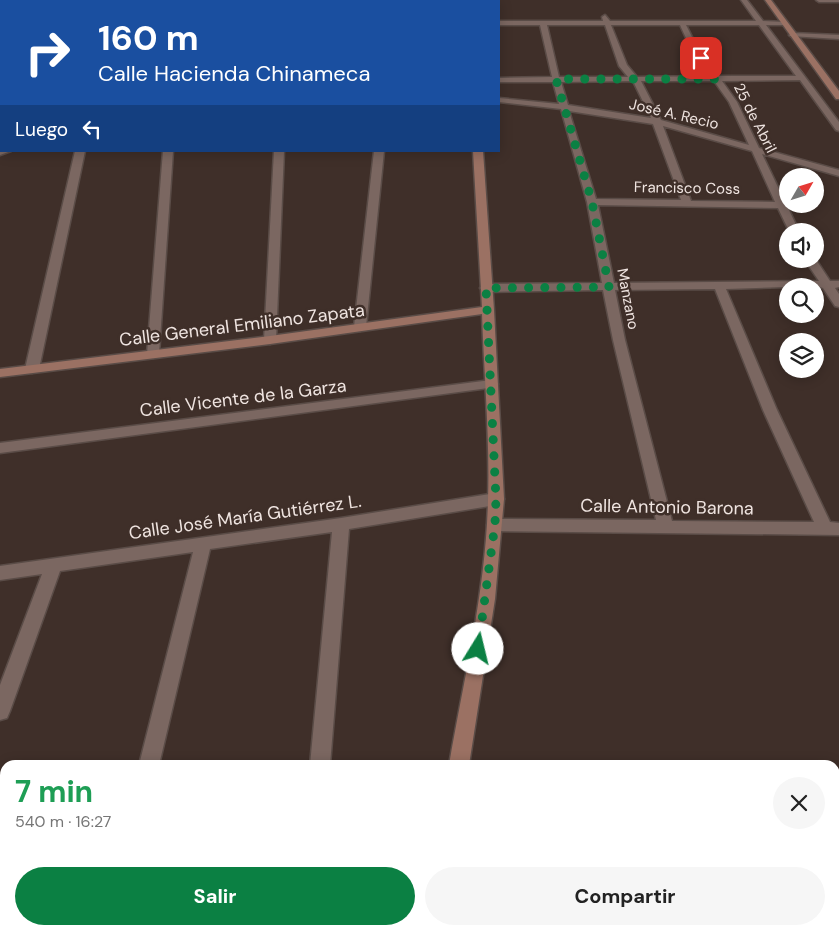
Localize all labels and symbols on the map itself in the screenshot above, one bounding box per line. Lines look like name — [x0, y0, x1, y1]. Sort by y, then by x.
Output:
pin — [680, 37, 722, 79]
street label: 25 de Abril — [729, 80, 781, 156]
street label: José A. Recio — [627, 94, 721, 134]
north arrow — [779, 168, 824, 212]
street label: Francisco Coss — [634, 177, 740, 199]
street label: Manzano — [612, 267, 644, 331]
street label: Calle General Emiliano Zapata — [118, 298, 366, 352]
street label: Calle Vicente de la Garza — [138, 373, 348, 423]
street label: Calle José María Gutiérrez L. — [127, 489, 363, 545]
street label: Calle Antonio Barona — [580, 493, 754, 521]
position arrow — [451, 622, 503, 674]

